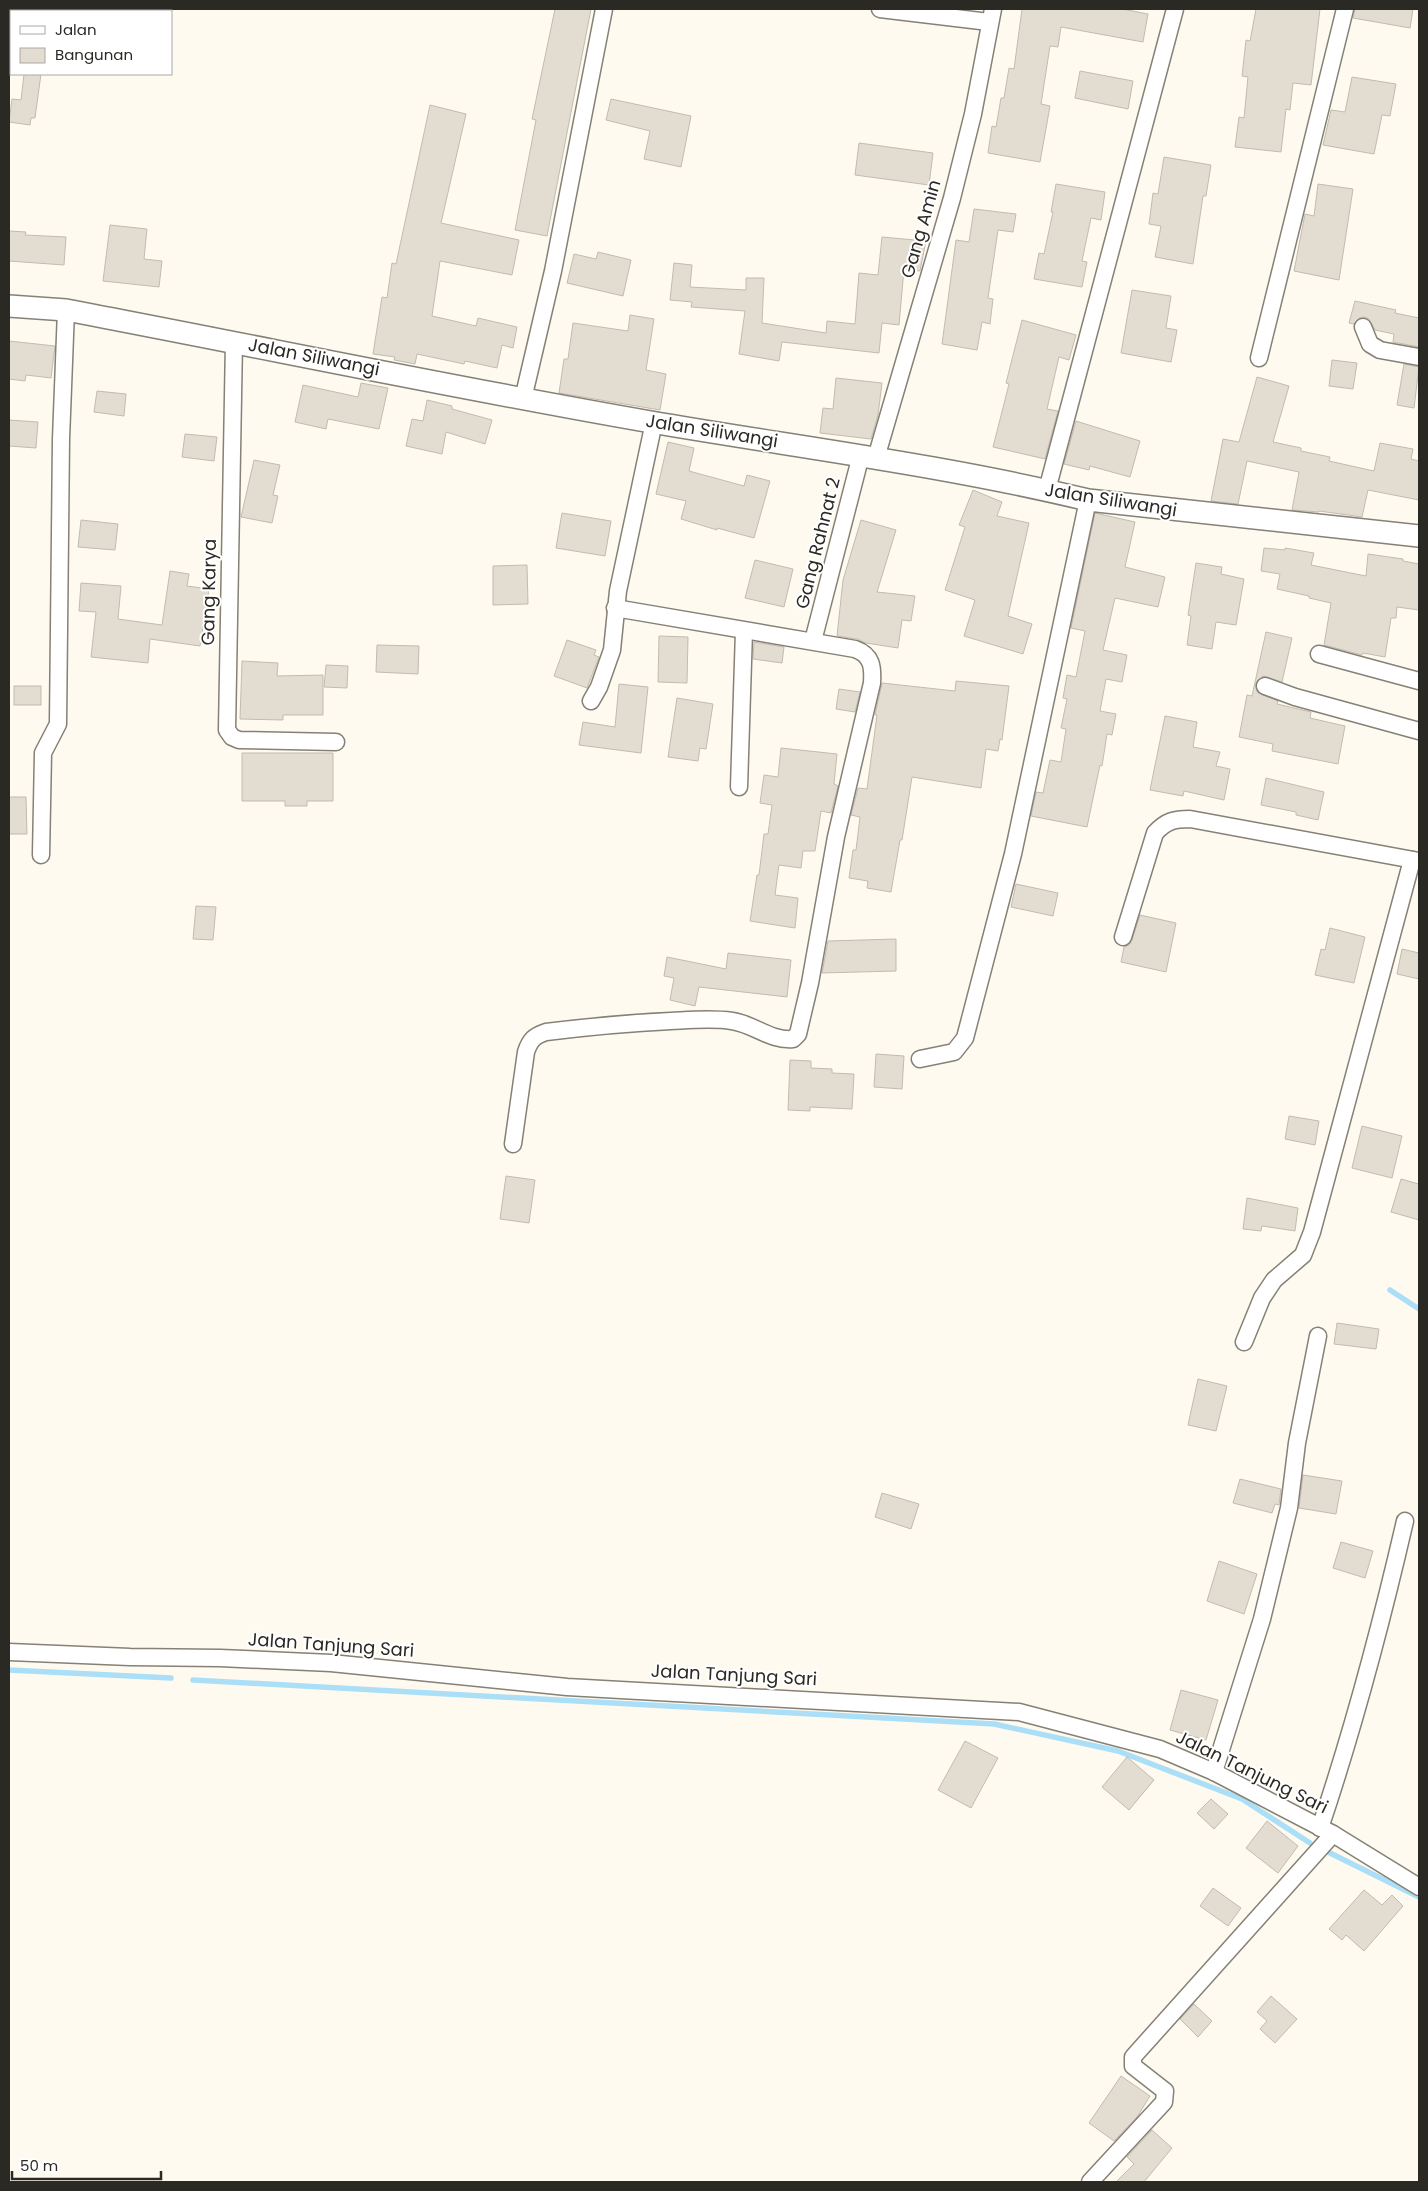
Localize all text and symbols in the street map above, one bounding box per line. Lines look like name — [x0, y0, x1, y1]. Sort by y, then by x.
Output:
legend — [10, 10, 172, 75]
text: Jalan — [55, 19, 97, 40]
text: Bangunan — [55, 44, 133, 65]
street label: Gang Amin — [895, 177, 946, 281]
street label: Jalan Siliwangi — [246, 331, 382, 382]
street label: Jalan Siliwangi — [644, 408, 780, 453]
street label: Gang Rahnat 2 — [789, 475, 846, 611]
street label: Jalan Siliwangi — [1043, 477, 1179, 522]
street label: Gang Karya — [195, 538, 222, 646]
street label: Jalan Tanjung Sari — [247, 1626, 415, 1663]
street label: Jalan Tanjung Sari — [650, 1658, 818, 1691]
street label: Jalan Tanjung Sari — [1172, 1724, 1332, 1819]
scale bar — [12, 2148, 161, 2180]
text: 50 m — [20, 2155, 58, 2176]

